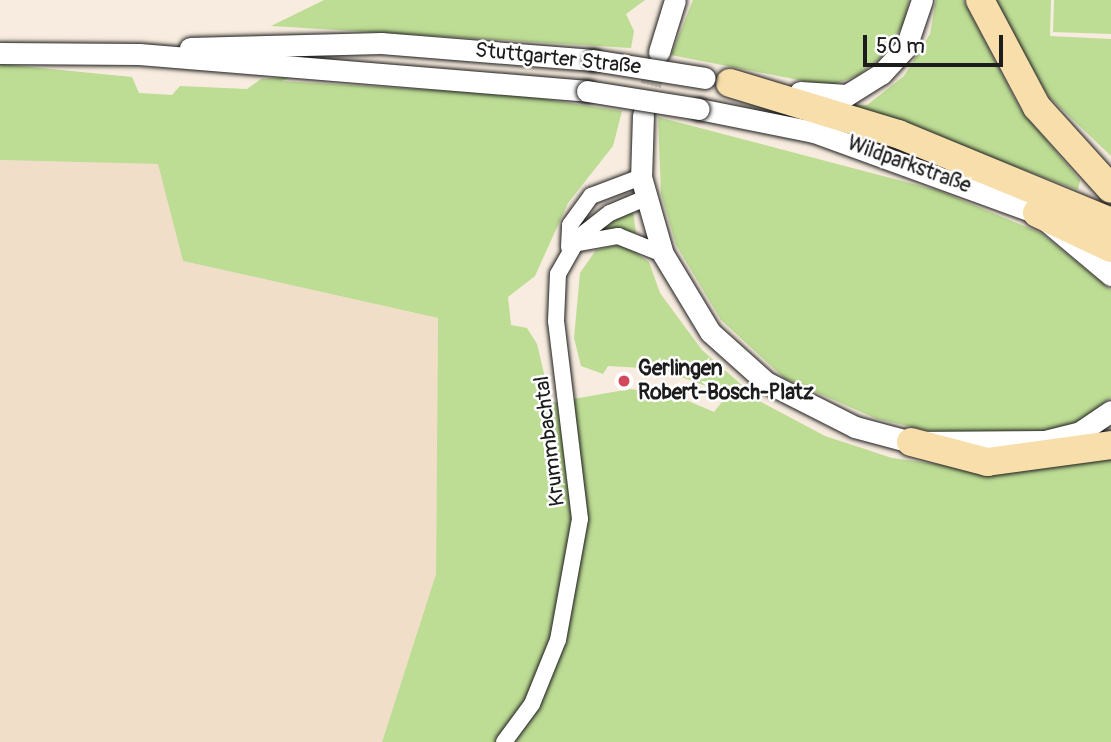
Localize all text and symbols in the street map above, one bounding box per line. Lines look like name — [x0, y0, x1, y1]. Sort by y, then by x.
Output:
scale bar — [866, 21, 1006, 65]
text: 50 m — [876, 33, 925, 60]
street label: Stuttgarter Straße — [474, 38, 642, 80]
street label: Wildparkstraße — [844, 131, 974, 199]
place label: Gerlingen Robert-Bosch-Platz — [638, 356, 814, 406]
marker: Gerlingen Robert-Bosch-Platz — [616, 373, 632, 389]
street label: Krummbachtal — [529, 374, 571, 508]

